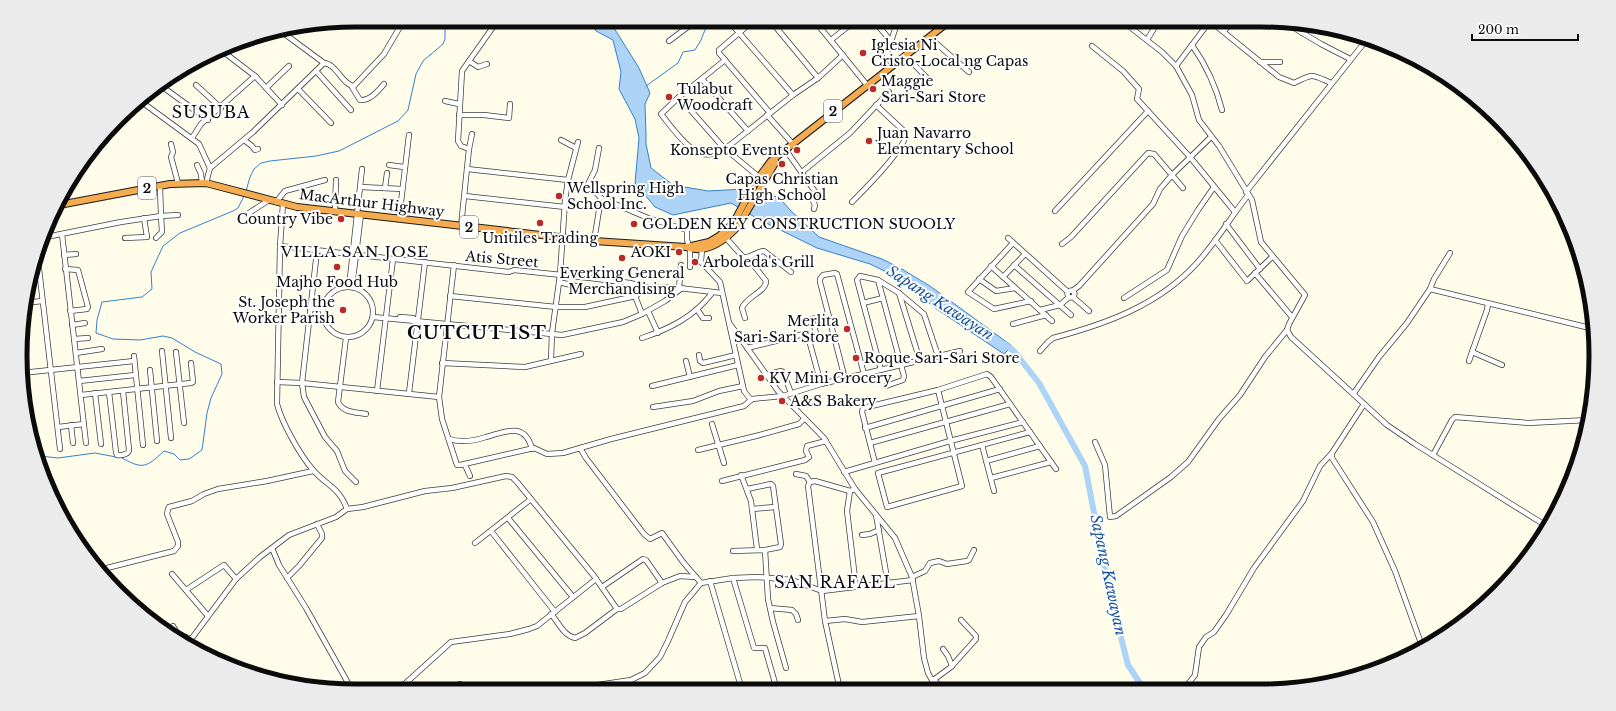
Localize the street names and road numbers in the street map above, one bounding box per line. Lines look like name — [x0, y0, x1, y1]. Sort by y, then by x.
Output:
road number: 2 — [824, 100, 842, 122]
road number: 2 — [138, 177, 156, 199]
street label: MacArthur Highway — [298, 185, 446, 221]
road number: 2 — [460, 216, 478, 238]
street label: Atis Street — [464, 247, 540, 271]

